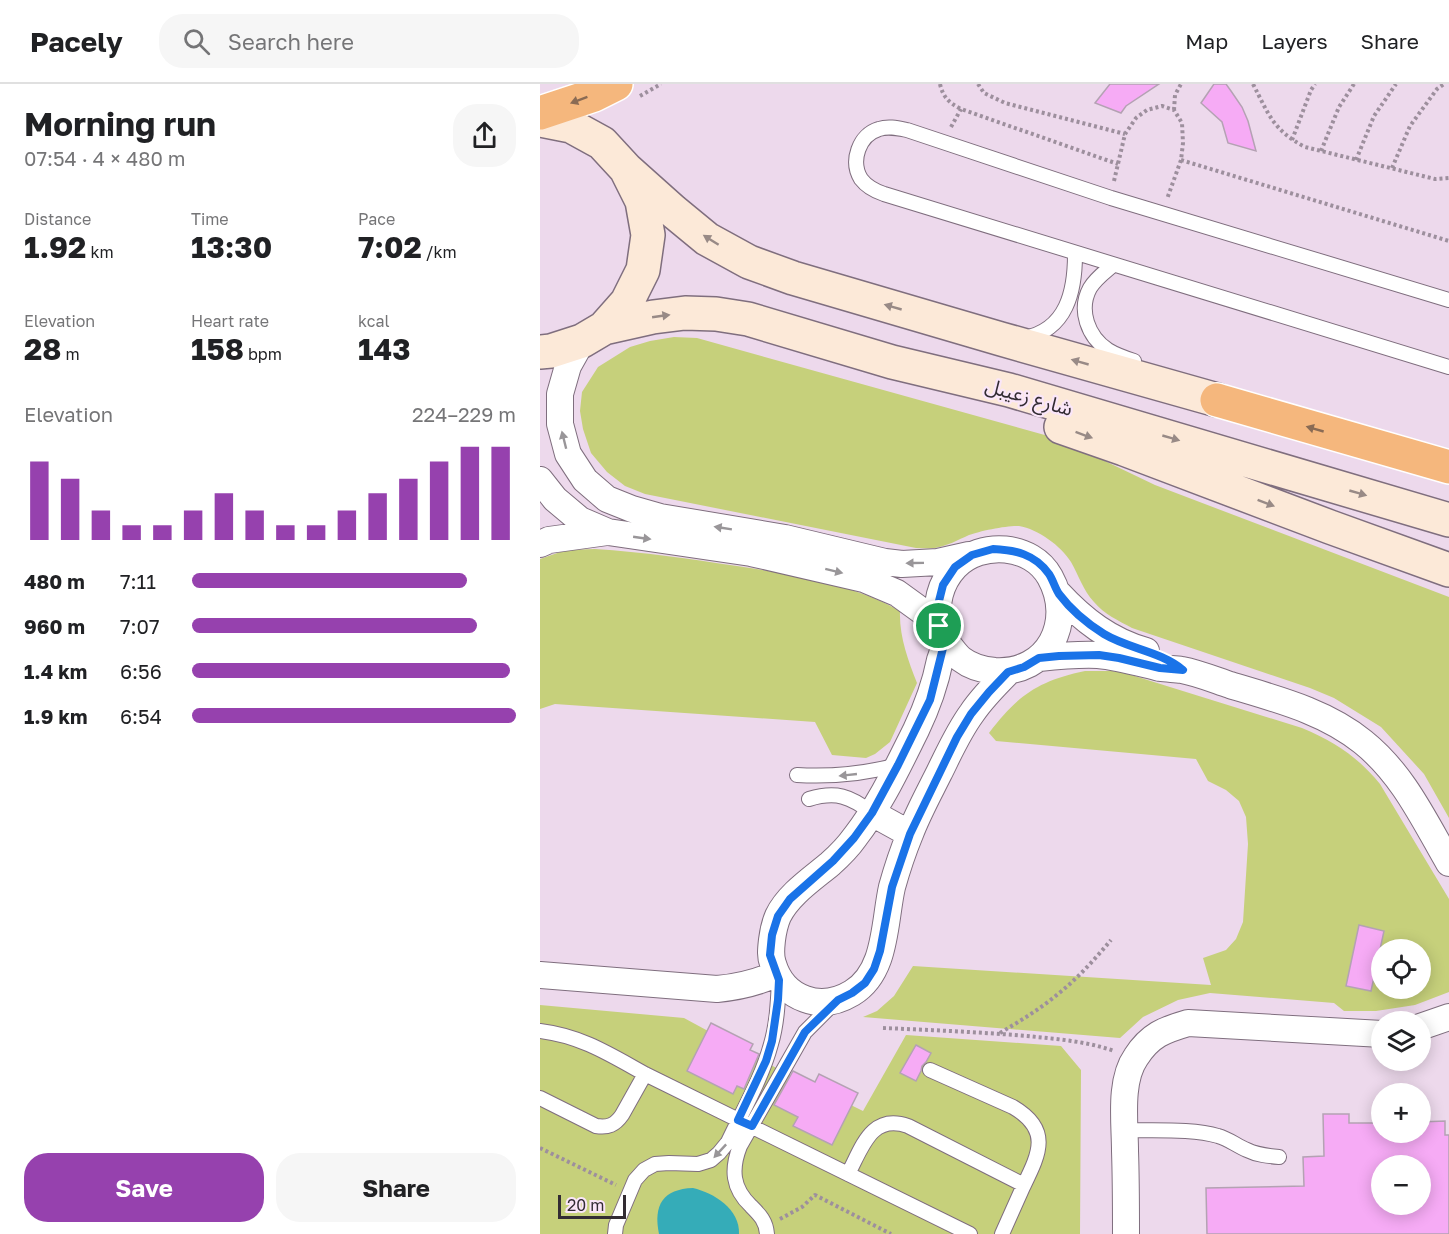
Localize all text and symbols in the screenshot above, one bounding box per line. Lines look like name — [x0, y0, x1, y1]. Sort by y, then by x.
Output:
search box — [159, 14, 579, 68]
text: Pacely — [30, 25, 123, 58]
icon: search — [180, 25, 213, 58]
text: Search here — [228, 28, 354, 55]
text: Map — [1185, 28, 1228, 54]
text: Layers — [1261, 28, 1328, 54]
text: Share — [1361, 28, 1419, 54]
one-way arrow — [570, 96, 588, 106]
text: Morning run — [24, 104, 216, 143]
button: share — [453, 104, 516, 167]
text: 07:54 · 4 × 480 m — [24, 146, 186, 170]
text: Distance — [24, 209, 91, 229]
text: Time — [191, 209, 229, 229]
text: Pace — [358, 209, 395, 229]
text: 1.92 — [24, 229, 86, 265]
text: 13:30 — [191, 229, 272, 265]
text: 7:02 — [358, 229, 422, 265]
one-way arrow — [703, 235, 719, 246]
text: km — [86, 242, 114, 262]
text: /km — [422, 242, 457, 262]
one-way arrow — [884, 302, 902, 311]
text: Elevation — [24, 311, 95, 331]
text: Heart rate — [191, 311, 269, 331]
text: kcal — [358, 311, 390, 331]
one-way arrow — [651, 311, 670, 320]
text: 28 — [24, 331, 62, 367]
text: 158 — [191, 331, 244, 367]
text: 143 — [358, 331, 411, 367]
text: m — [62, 344, 80, 364]
text: bpm — [244, 344, 282, 364]
one-way arrow — [1071, 356, 1089, 366]
street label: شارع زعيبل — [982, 372, 1076, 424]
text: Elevation — [24, 402, 113, 426]
text: 224–229 m — [412, 402, 516, 426]
one-way arrow — [1306, 424, 1324, 433]
one-way arrow — [559, 431, 569, 449]
one-way arrow — [1075, 431, 1093, 441]
one-way arrow — [1162, 434, 1180, 443]
one-way arrow — [1349, 489, 1367, 498]
one-way arrow — [1258, 499, 1276, 509]
one-way arrow — [714, 523, 733, 532]
one-way arrow — [632, 533, 651, 543]
one-way arrow — [905, 559, 924, 568]
one-way arrow — [825, 567, 843, 577]
text: 480 m — [24, 569, 85, 593]
text: 7:11 — [120, 569, 156, 593]
pin — [913, 600, 964, 651]
icon: arrive — [922, 609, 955, 642]
text: 960 m — [24, 614, 85, 638]
text: 7:07 — [120, 614, 160, 638]
text: 1.4 km — [24, 659, 87, 683]
text: 6:56 — [120, 659, 162, 683]
text: 1.9 km — [24, 704, 88, 728]
text: 6:54 — [120, 704, 162, 728]
one-way arrow — [838, 770, 857, 780]
map controls — [1371, 939, 1431, 1215]
button: locate — [1371, 939, 1431, 999]
button: layers — [1371, 1011, 1431, 1071]
button: + — [1371, 1083, 1431, 1143]
one-way arrow — [714, 1143, 727, 1158]
button: Save — [24, 1153, 264, 1222]
button: Share — [276, 1153, 516, 1222]
button: − — [1371, 1155, 1431, 1215]
scale bar — [558, 1192, 626, 1220]
text: 20 m — [567, 1195, 604, 1215]

